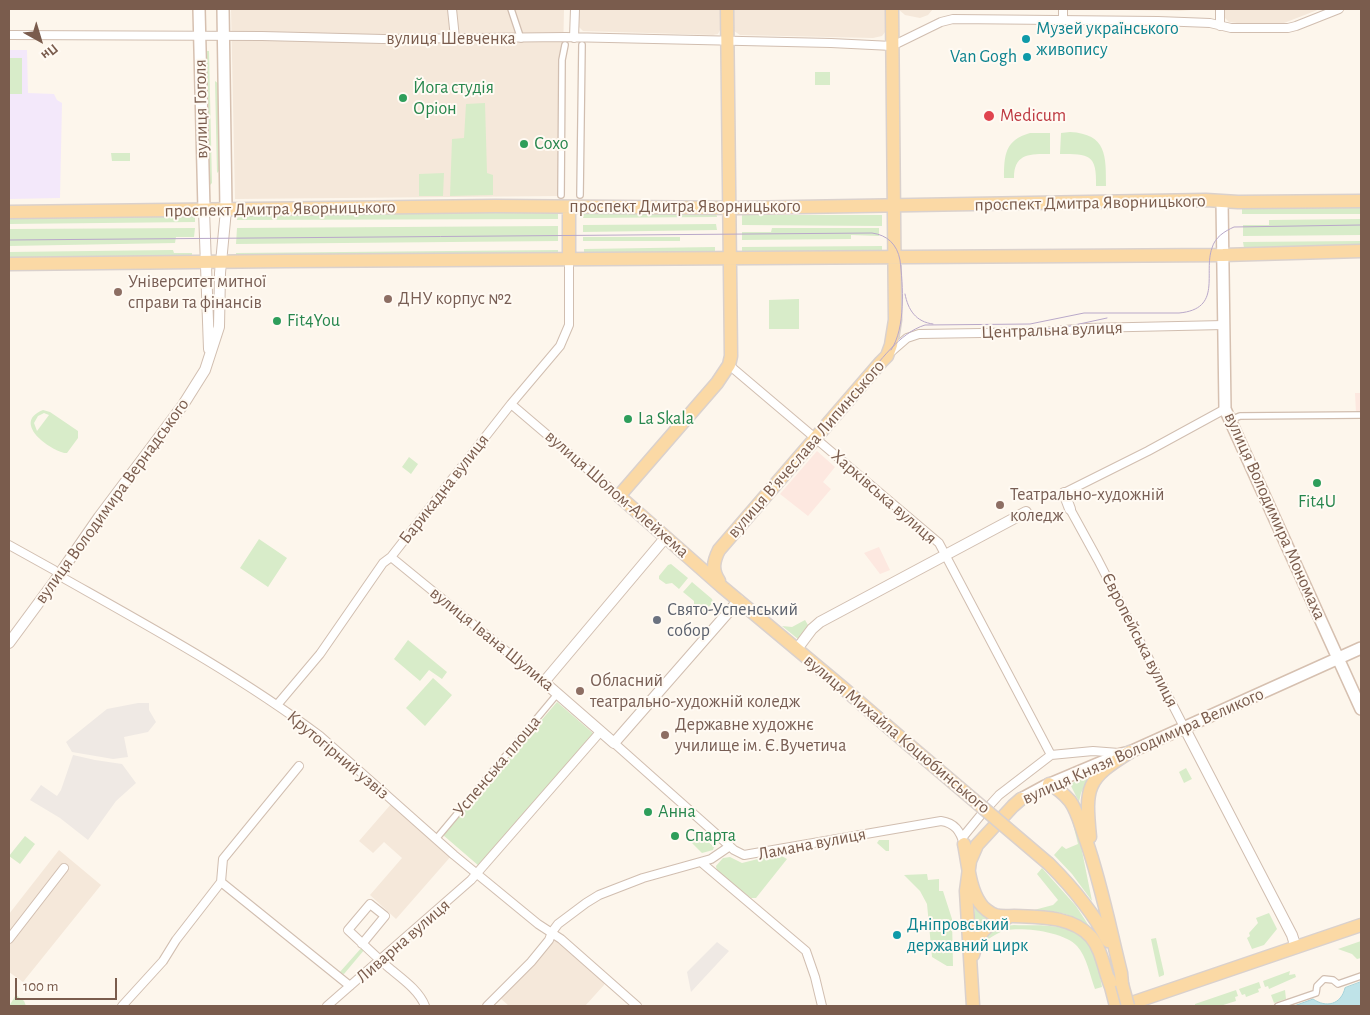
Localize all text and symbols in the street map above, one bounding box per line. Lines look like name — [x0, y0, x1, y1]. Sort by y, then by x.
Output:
north arrow — [15, 15, 65, 65]
place label: Музей українського живопису — [1036, 18, 1179, 60]
street label: вулиця Шевченка — [386, 28, 516, 50]
marker: Музей українського живопису — [1020, 33, 1032, 45]
text: Пн — [38, 41, 60, 62]
place label: Van Gogh — [950, 46, 1017, 68]
marker: Van Gogh — [1021, 51, 1033, 63]
street label: вулиця Гоголя — [189, 59, 213, 159]
place label: Йога студія Оріон — [413, 77, 494, 120]
marker: Йога студія Оріон — [397, 92, 409, 104]
place label: Medicum — [1000, 105, 1066, 127]
marker: Medicum — [982, 109, 996, 123]
place label: Сохо — [534, 133, 569, 155]
marker: Сохо — [518, 138, 530, 150]
street label: проспект Дмитра Яворницького — [974, 190, 1206, 216]
street label: проспект Дмитра Яворницького — [164, 196, 396, 222]
street label: проспект Дмитра Яворницького — [569, 196, 801, 218]
place label: Університет митної справи та фінансів — [128, 271, 266, 314]
marker: Університет митної справи та фінансів — [112, 286, 124, 298]
place label: ДНУ корпус №2 — [398, 288, 512, 310]
marker: ДНУ корпус №2 — [382, 293, 394, 305]
place label: Fit4You — [287, 310, 340, 332]
marker: Fit4You — [271, 315, 283, 327]
street label: Центральна вулиця — [981, 317, 1123, 343]
street label: вулиця Вʼячеслава Липинського — [723, 355, 889, 543]
street label: вулиця Володимира Вернадського — [30, 394, 194, 608]
place label: La Skala — [638, 408, 694, 430]
street label: вулиця Володимира Мономаха — [1219, 409, 1331, 623]
marker: La Skala — [622, 413, 634, 425]
street label: вулиця Шолом-Алейхема — [541, 426, 693, 562]
street label: Барикадна вулиця — [394, 430, 494, 548]
street label: Харківська вулиця — [827, 445, 941, 549]
marker: Fit4U — [1311, 477, 1323, 489]
place label: Театрально-художній коледж — [1010, 484, 1165, 526]
place label: Fit4U — [1298, 491, 1336, 513]
marker: Театрально-художній коледж — [994, 499, 1006, 511]
street label: Європейська вулиця — [1097, 569, 1183, 711]
street label: вулиця Івана Шулика — [425, 582, 559, 696]
place label: Свято-Успенський собор — [667, 599, 798, 642]
marker: Свято-Успенський собор — [651, 614, 663, 626]
street label: вулиця Михайла Коцюбинського — [799, 650, 995, 818]
place label: Обласний театрально-художній коледж — [590, 670, 800, 712]
street label: вулиця Князя Володимира Великого — [1019, 683, 1267, 809]
marker: Обласний театрально-художній коледж — [574, 685, 586, 697]
street label: Крутогірний узвіз — [282, 706, 394, 804]
street label: Успенська площа — [448, 711, 546, 821]
place label: Державне художнє училище ім. Є.Вучетича — [675, 714, 846, 756]
marker: Державне художнє училище ім. Є.Вучетича — [659, 729, 671, 741]
place label: Анна — [658, 801, 696, 823]
marker: Анна — [642, 806, 654, 818]
street label: Ламана вулиця — [756, 823, 868, 865]
place label: Спарта — [685, 825, 736, 847]
marker: Спарта — [669, 830, 681, 842]
street label: Ливарна вулиця — [352, 894, 454, 988]
place label: Дніпровський державний цирк — [907, 914, 1028, 956]
marker: Дніпровський державний цирк — [891, 929, 903, 941]
scale bar — [18, 968, 120, 1000]
text: 100 m — [23, 979, 58, 994]

